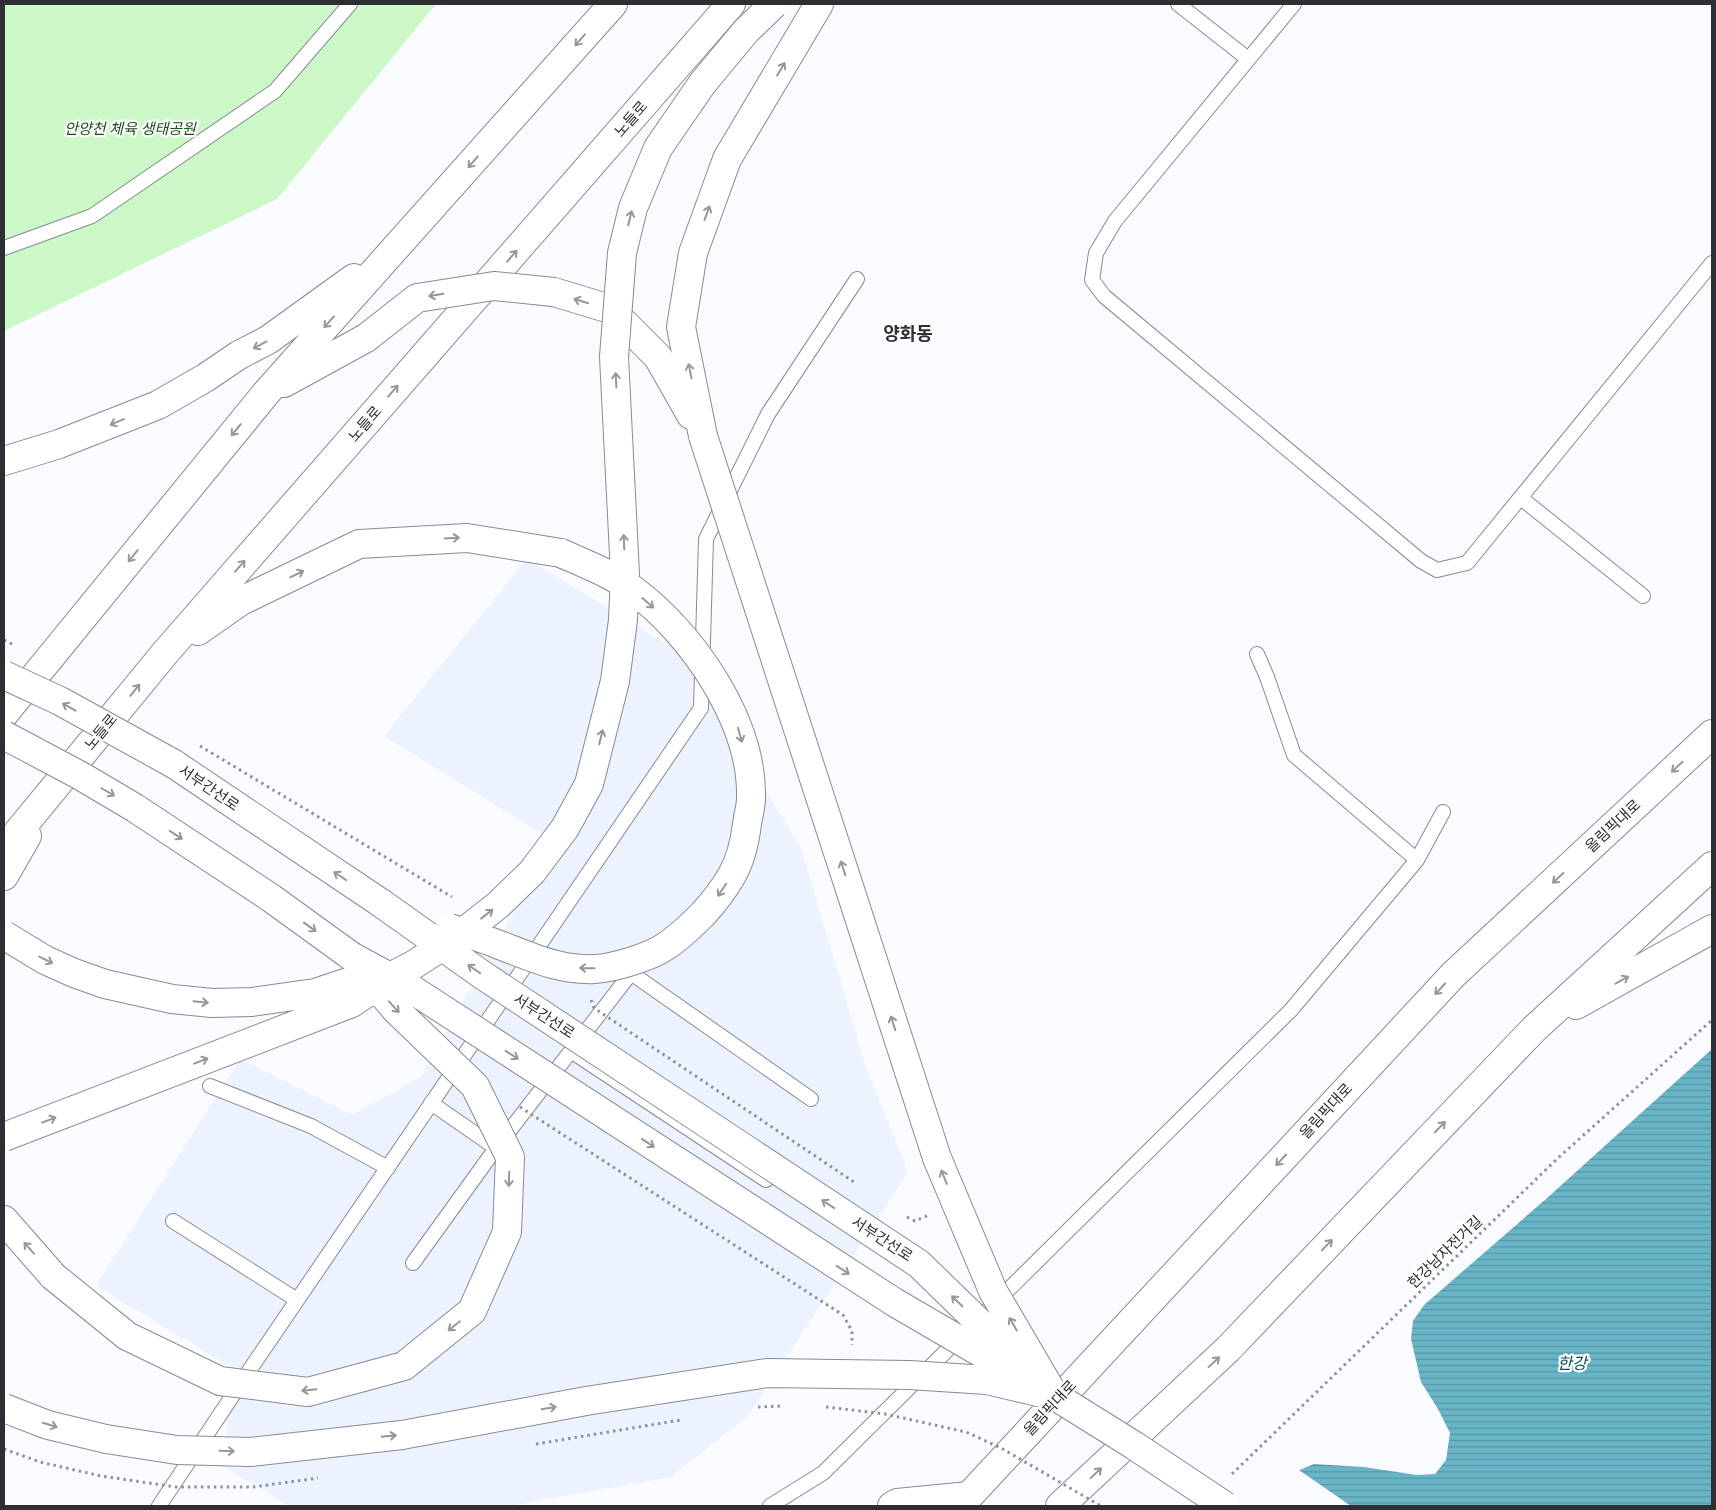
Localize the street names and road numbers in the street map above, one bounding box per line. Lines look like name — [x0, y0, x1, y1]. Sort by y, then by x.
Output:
street label: 노들로 — [611, 98, 651, 140]
street label: 노들로 — [345, 403, 385, 445]
street label: 노들로 — [82, 711, 120, 753]
street label: 서부간선로 — [176, 762, 242, 814]
street label: 올림픽대로 — [1582, 797, 1644, 855]
street label: 서부간선로 — [511, 990, 577, 1042]
street label: 올림픽대로 — [1297, 1080, 1355, 1142]
street label: 서부간선로 — [849, 1213, 915, 1265]
street label: 한강남자전거길 — [1405, 1213, 1485, 1291]
street label: 올림픽대로 — [1021, 1377, 1079, 1439]

